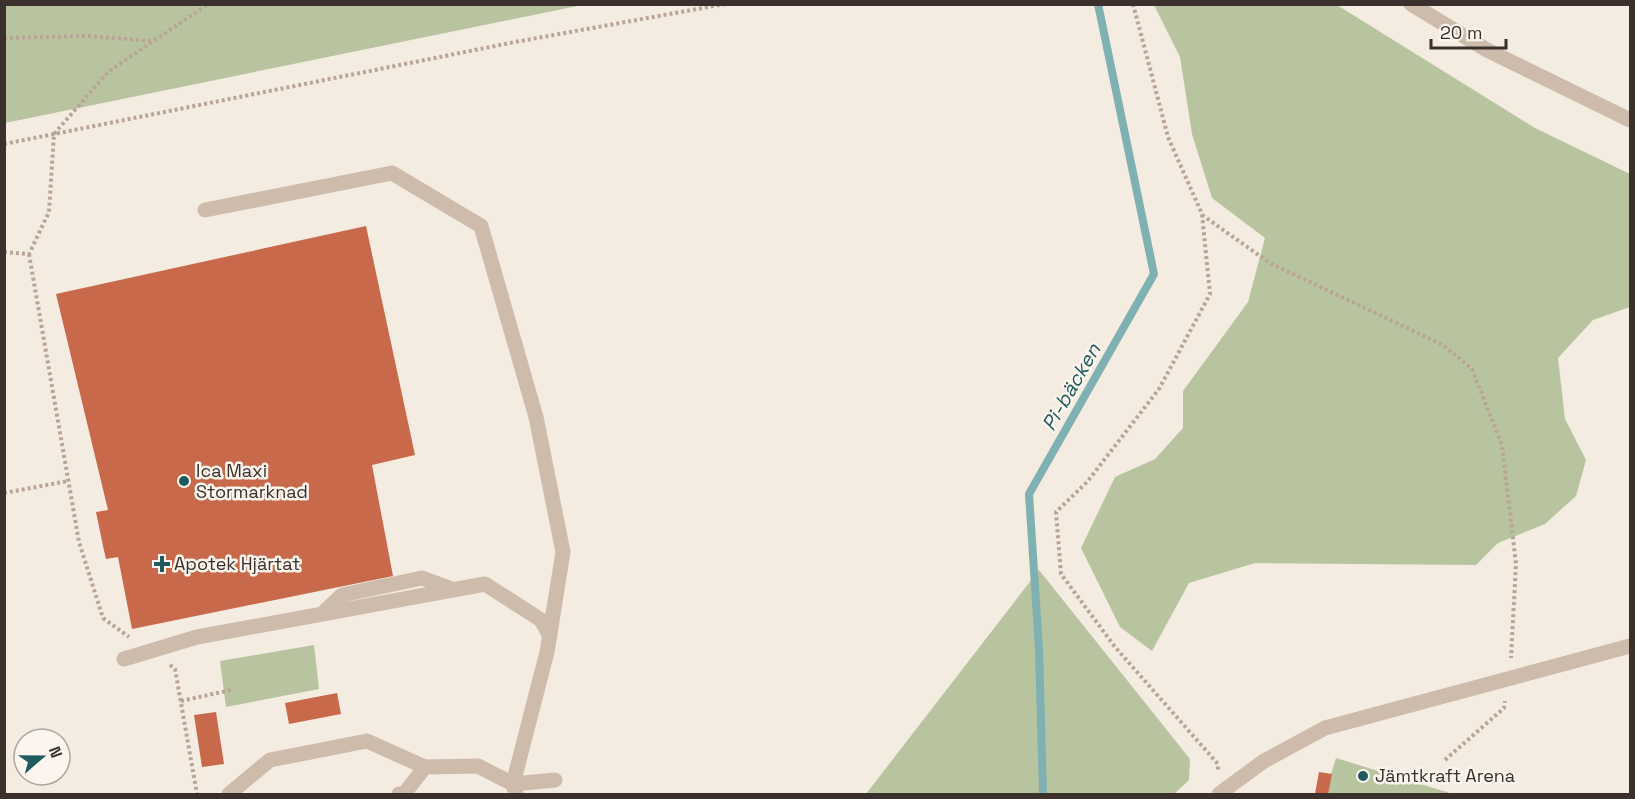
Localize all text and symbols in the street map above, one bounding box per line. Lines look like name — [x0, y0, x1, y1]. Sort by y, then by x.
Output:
scale bar — [1431, 12, 1506, 50]
text: 20 m — [1440, 21, 1483, 44]
water label: Pi-bäcken — [1036, 338, 1107, 435]
place label: Ica Maxi Stormarknad — [196, 459, 308, 503]
marker: Ica Maxi Stormarknad — [177, 474, 191, 488]
place label: Apotek Hjärtat — [174, 552, 300, 575]
marker: Apotek Hjärtat — [155, 557, 169, 571]
north arrow — [12, 727, 72, 787]
text: N — [44, 743, 67, 761]
place label: Jämtkraft Arena — [1375, 764, 1515, 787]
marker: Jämtkraft Arena — [1356, 769, 1370, 783]

